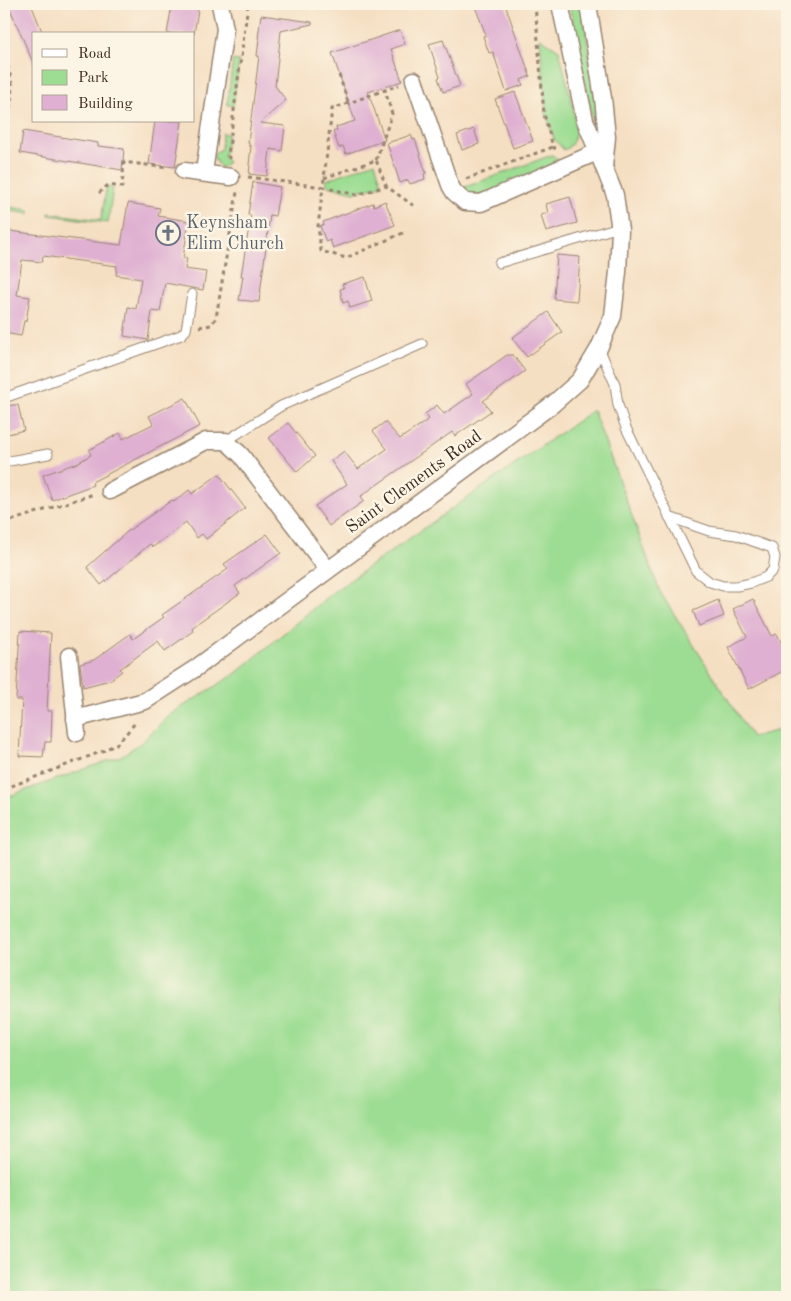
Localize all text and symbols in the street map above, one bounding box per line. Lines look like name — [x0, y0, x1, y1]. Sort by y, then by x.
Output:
legend — [32, 32, 195, 122]
text: Road — [78, 47, 112, 62]
text: Park — [78, 71, 109, 86]
text: Building — [78, 97, 133, 112]
place label: Keynsham Elim Church — [186, 214, 284, 253]
church icon: Keynsham Elim Church — [155, 220, 181, 246]
street label: Saint Clements Road — [343, 427, 485, 537]

